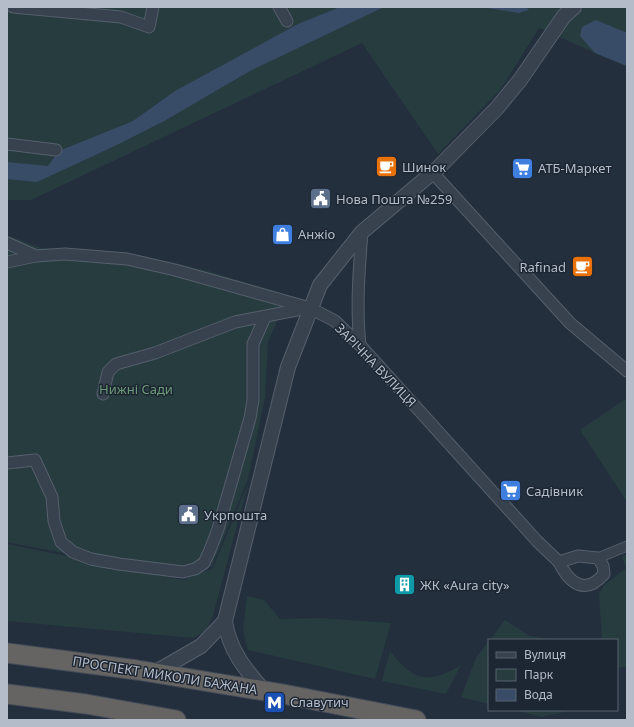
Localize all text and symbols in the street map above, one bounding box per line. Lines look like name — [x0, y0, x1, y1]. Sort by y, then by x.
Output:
cafe icon: Шинок — [373, 154, 399, 180]
supermarket icon: АТБ-Маркет — [510, 155, 536, 181]
place label: Шинок — [402, 158, 446, 176]
place label: АТБ-Маркет — [538, 159, 611, 177]
public building icon: Нова Пошта №259 — [308, 186, 334, 212]
place label: Нова Пошта №259 — [336, 190, 452, 208]
shop icon: Анжіо — [269, 221, 295, 247]
place label: Анжіо — [298, 225, 335, 243]
cafe icon: Rafinad — [569, 254, 595, 280]
place label: Rafinad — [519, 258, 566, 276]
street label: ЗАРІЧНА ВУЛИЦЯ — [331, 319, 421, 411]
park label: Нижні Сади — [99, 380, 173, 398]
supermarket icon: Садівник — [497, 478, 523, 504]
place label: Садівник — [526, 482, 583, 500]
public building icon: Укрпошта — [176, 502, 202, 528]
place label: Укрпошта — [204, 506, 267, 524]
building icon: ЖК «Aura city» — [391, 572, 417, 598]
place label: ЖК «Aura city» — [420, 576, 510, 594]
legend — [488, 639, 618, 711]
text: Вулиця — [524, 646, 566, 663]
street label: ПРОСПЕКТ МИКОЛИ БАЖАНА — [71, 651, 259, 699]
text: Парк — [524, 666, 554, 683]
text: Вода — [524, 686, 553, 703]
metro station icon: Славутич — [262, 689, 288, 715]
place label: Славутич — [290, 693, 349, 711]

